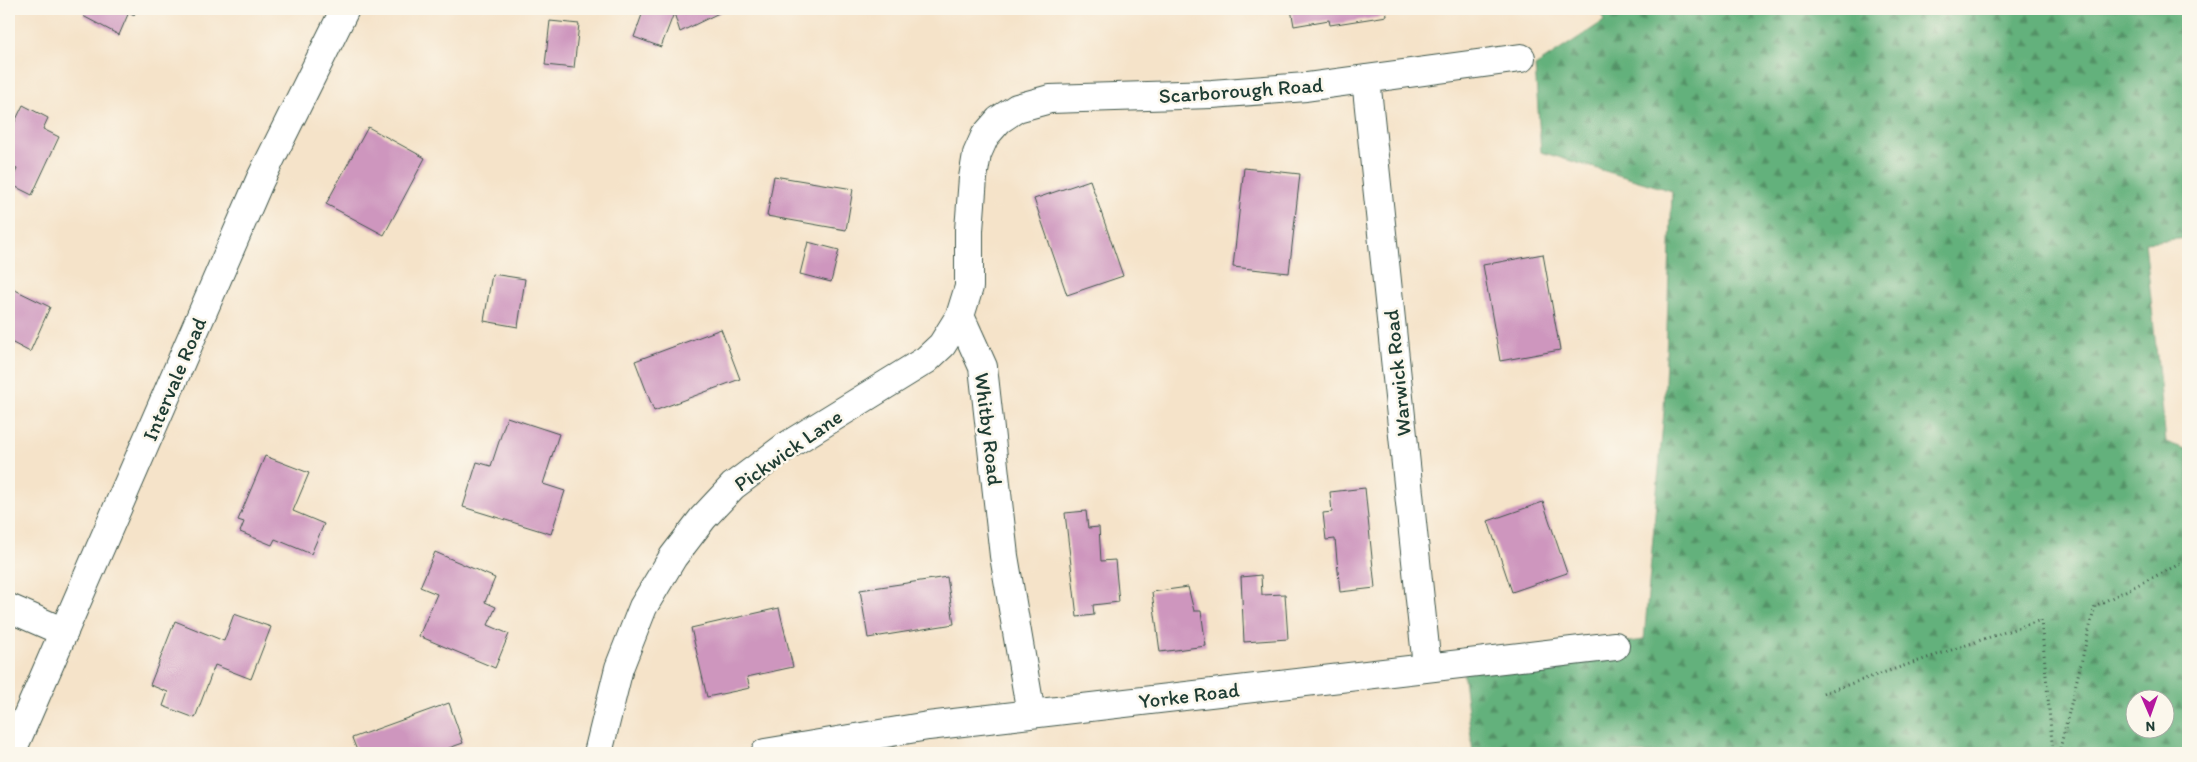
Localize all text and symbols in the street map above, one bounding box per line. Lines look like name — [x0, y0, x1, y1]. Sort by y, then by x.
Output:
street label: Scarborough Road — [1158, 72, 1325, 108]
street label: Warwick Road — [1378, 308, 1416, 438]
street label: Intervale Road — [137, 313, 211, 445]
street label: Whitby Road — [970, 371, 1008, 487]
street label: Pickwick Lane — [729, 404, 847, 496]
street label: Yorke Road — [1137, 676, 1241, 714]
north arrow — [2124, 690, 2174, 740]
text: N — [2145, 718, 2155, 735]

